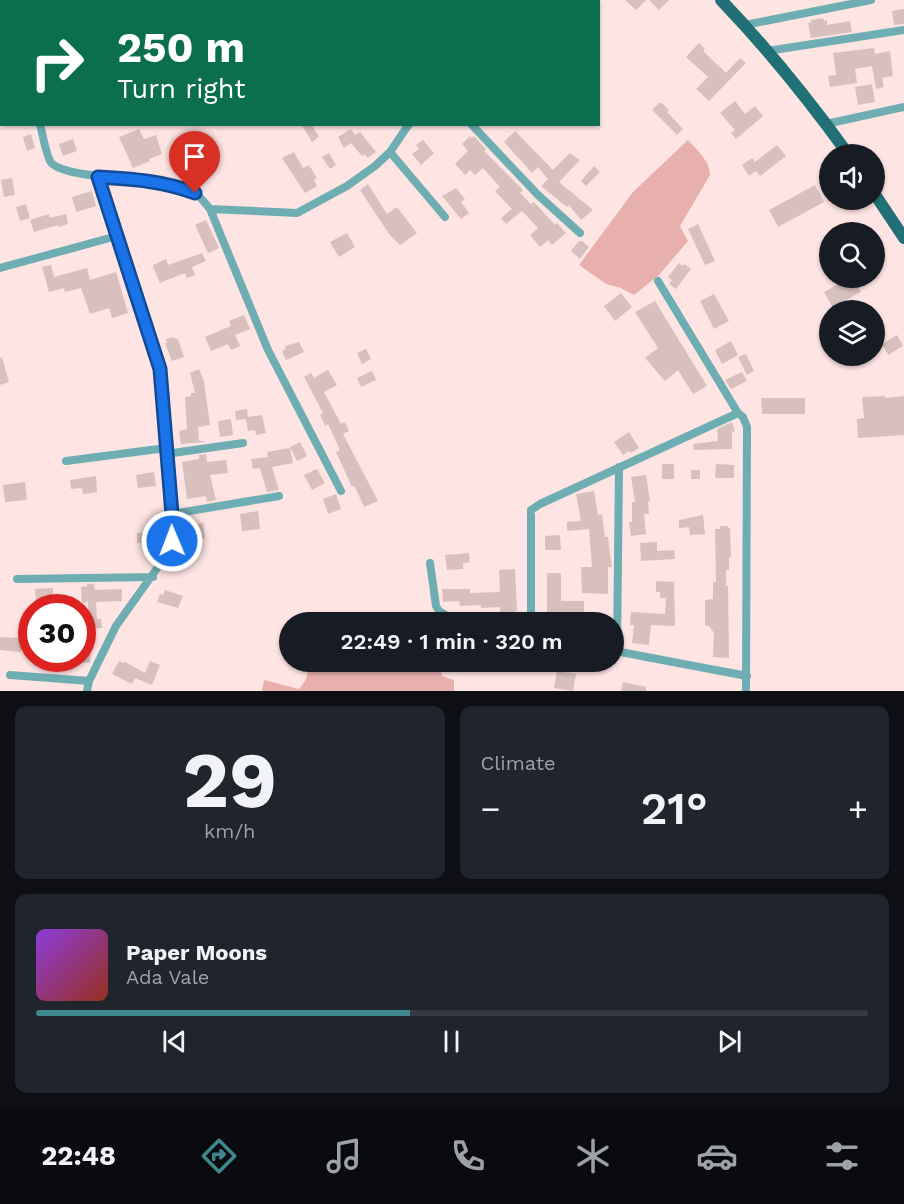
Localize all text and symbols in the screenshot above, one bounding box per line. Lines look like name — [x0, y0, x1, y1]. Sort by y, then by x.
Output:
text: 250 m — [117, 23, 245, 72]
icon: right — [18, 24, 96, 102]
text: Turn right — [117, 73, 246, 105]
pin — [169, 131, 220, 193]
icon: arrive — [178, 140, 211, 173]
map controls — [819, 144, 885, 366]
button: sound — [819, 144, 885, 210]
button: search — [819, 222, 885, 288]
button: layers — [819, 300, 885, 366]
position arrow — [140, 509, 204, 573]
speed limit sign: 30 — [18, 594, 96, 672]
text: 22:49 · 1 min · 320 m — [341, 629, 563, 654]
text: 29 — [182, 734, 277, 826]
text: Climate — [481, 751, 556, 775]
text: 21° — [641, 782, 708, 835]
text: − — [481, 789, 500, 828]
text: + — [848, 789, 868, 828]
text: km/h — [204, 819, 256, 843]
text: Paper Moons — [126, 940, 267, 965]
text: Ada Vale — [126, 965, 209, 989]
icon: previous — [158, 1025, 191, 1058]
icon: pause — [435, 1025, 468, 1058]
icon: next — [713, 1025, 746, 1058]
icon: directions — [198, 1135, 240, 1177]
icon: music — [323, 1135, 365, 1177]
icon: phone — [447, 1135, 489, 1177]
icon: climate — [572, 1135, 614, 1177]
icon: car — [696, 1135, 738, 1177]
icon: filters — [821, 1135, 863, 1177]
text: 22:48 — [41, 1140, 116, 1172]

